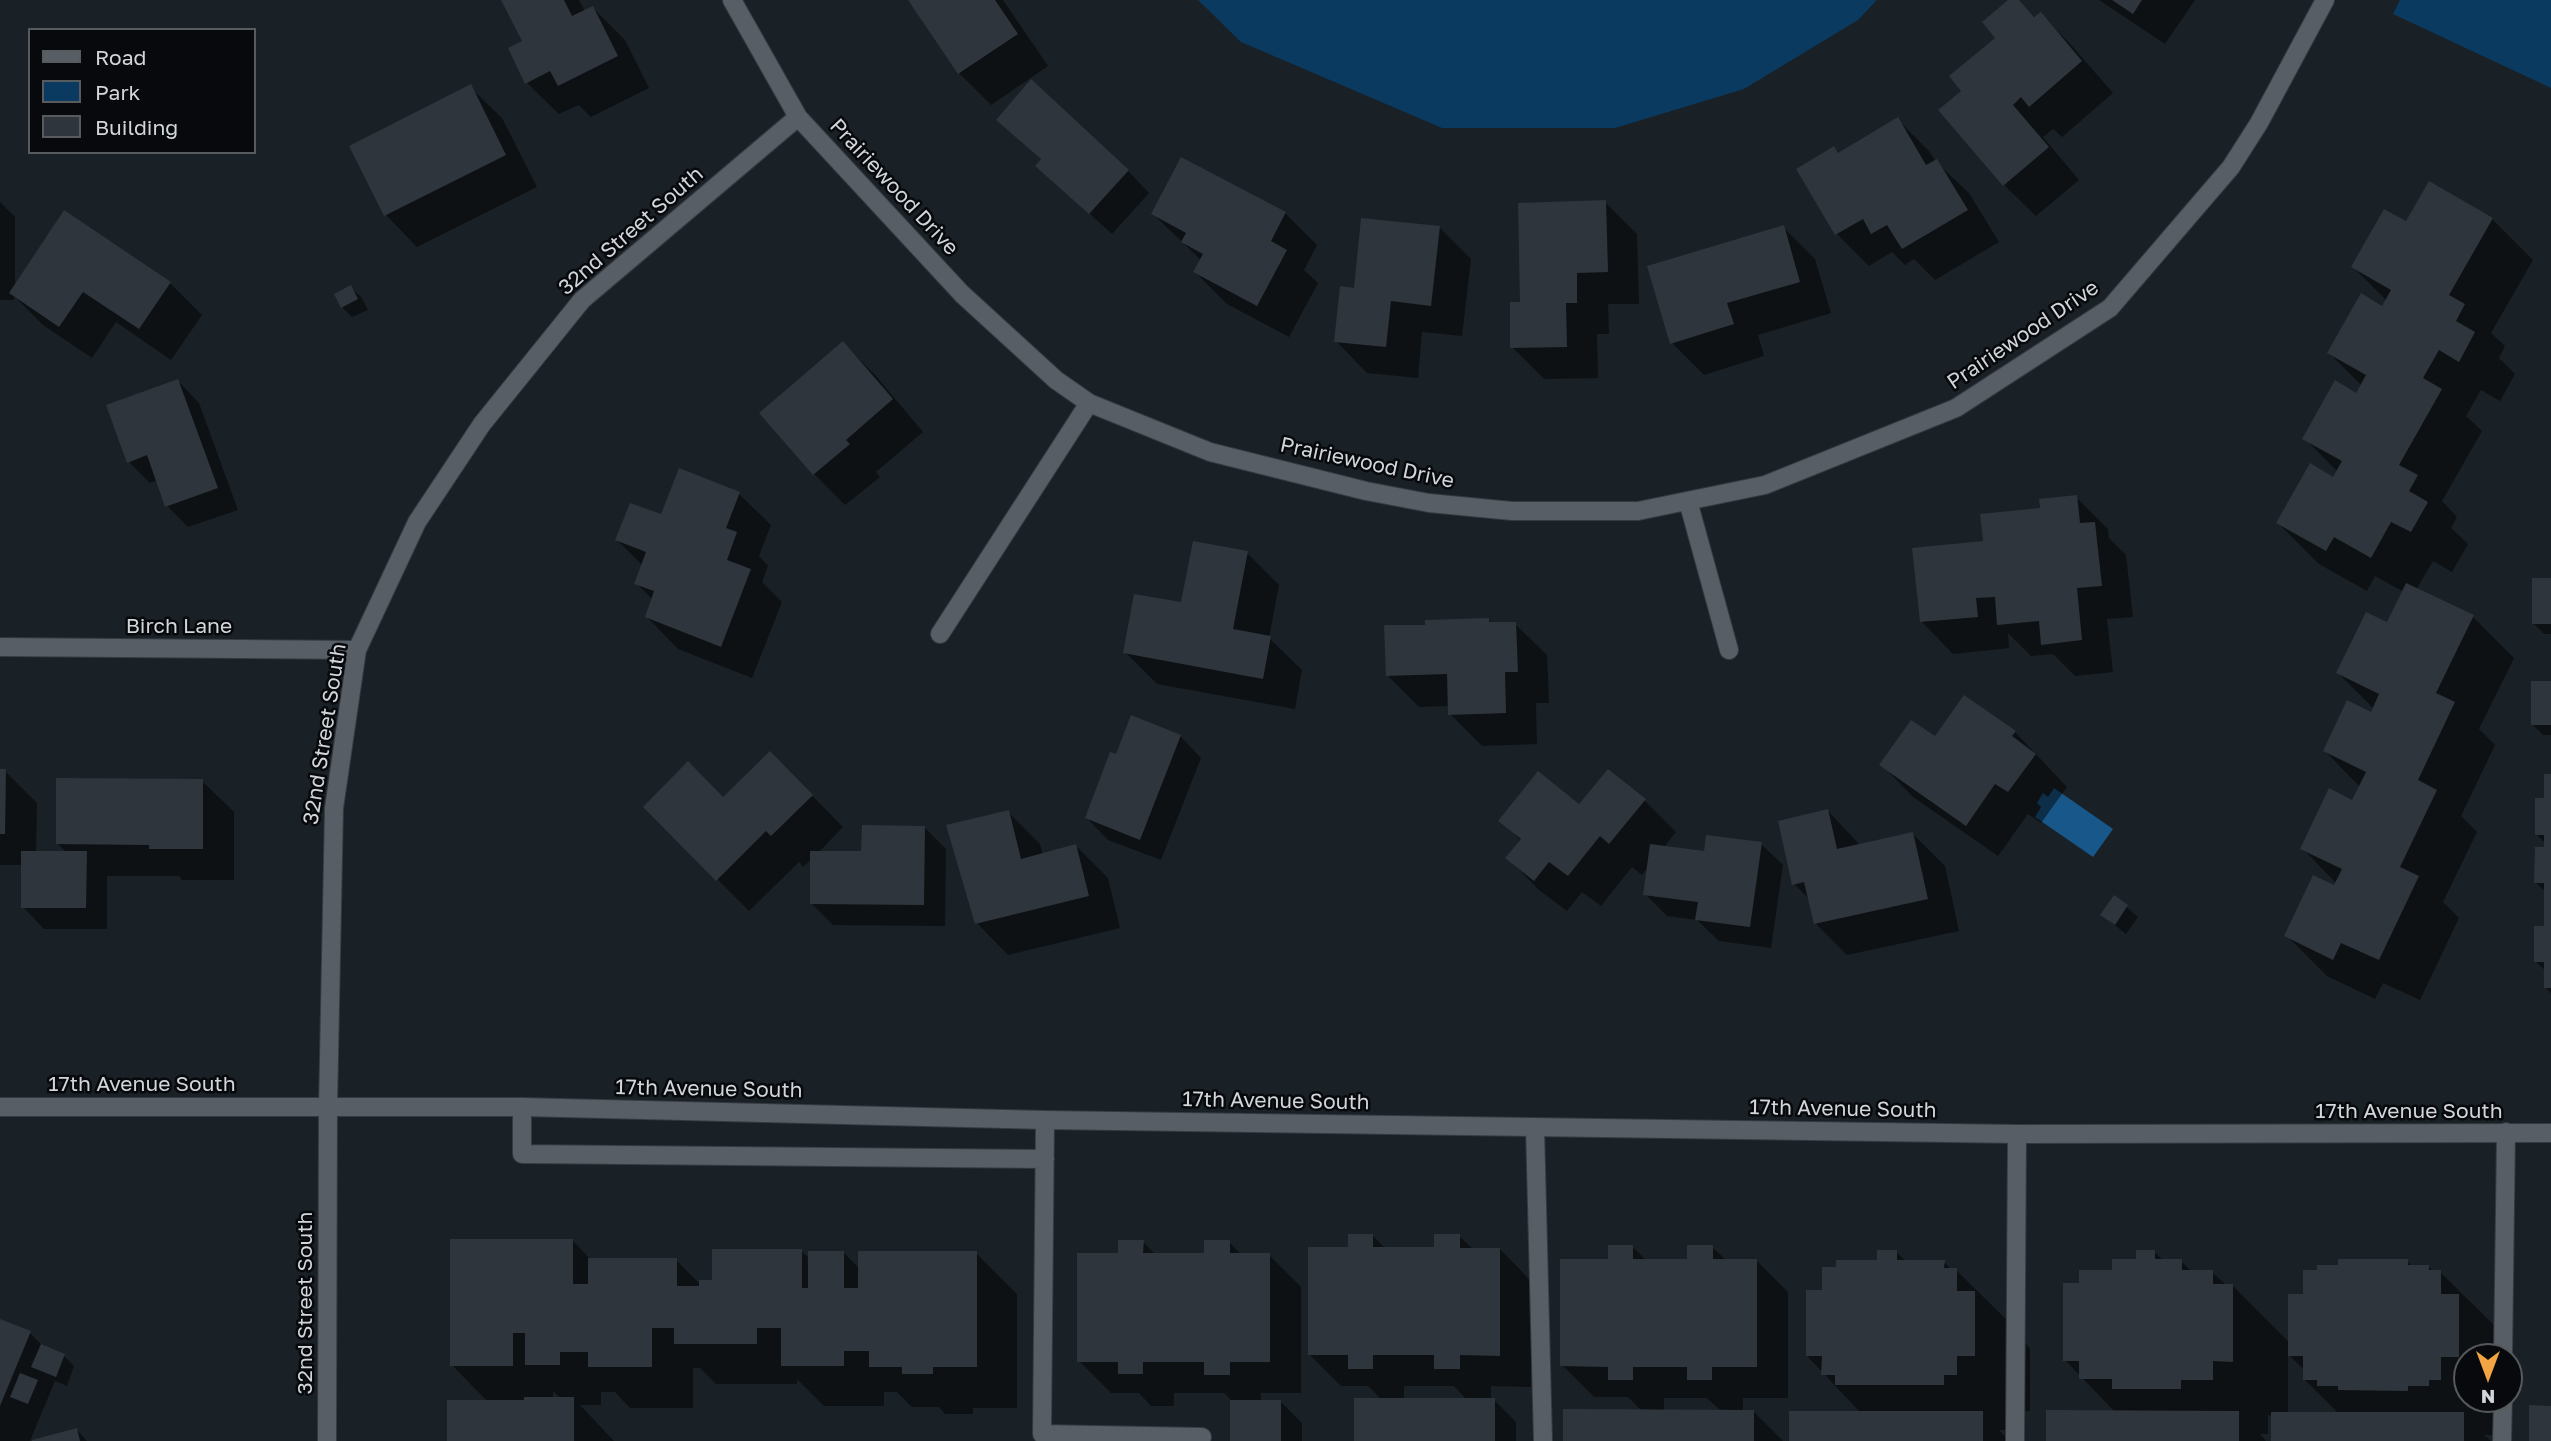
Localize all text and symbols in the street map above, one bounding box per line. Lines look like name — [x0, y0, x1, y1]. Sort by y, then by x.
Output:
legend — [28, 28, 256, 154]
text: Road — [95, 44, 146, 70]
text: Park — [95, 79, 140, 105]
text: Building — [95, 114, 178, 140]
street label: Prairiewood Drive — [824, 114, 964, 260]
street label: 32nd Street South — [554, 161, 708, 301]
street label: Prairiewood Drive — [1942, 275, 2104, 395]
street label: Prairiewood Drive — [1278, 432, 1456, 494]
street label: Birch Lane — [126, 613, 232, 639]
street label: 32nd Street South — [298, 642, 352, 826]
street label: 17th Avenue South — [48, 1071, 236, 1097]
street label: 17th Avenue South — [615, 1075, 803, 1103]
street label: 17th Avenue South — [1182, 1087, 1370, 1115]
street label: 17th Avenue South — [1749, 1095, 1937, 1123]
street label: 17th Avenue South — [2315, 1098, 2503, 1124]
street label: 32nd Street South — [292, 1211, 318, 1395]
north arrow — [2453, 1343, 2523, 1413]
text: N — [2481, 1386, 2495, 1409]

